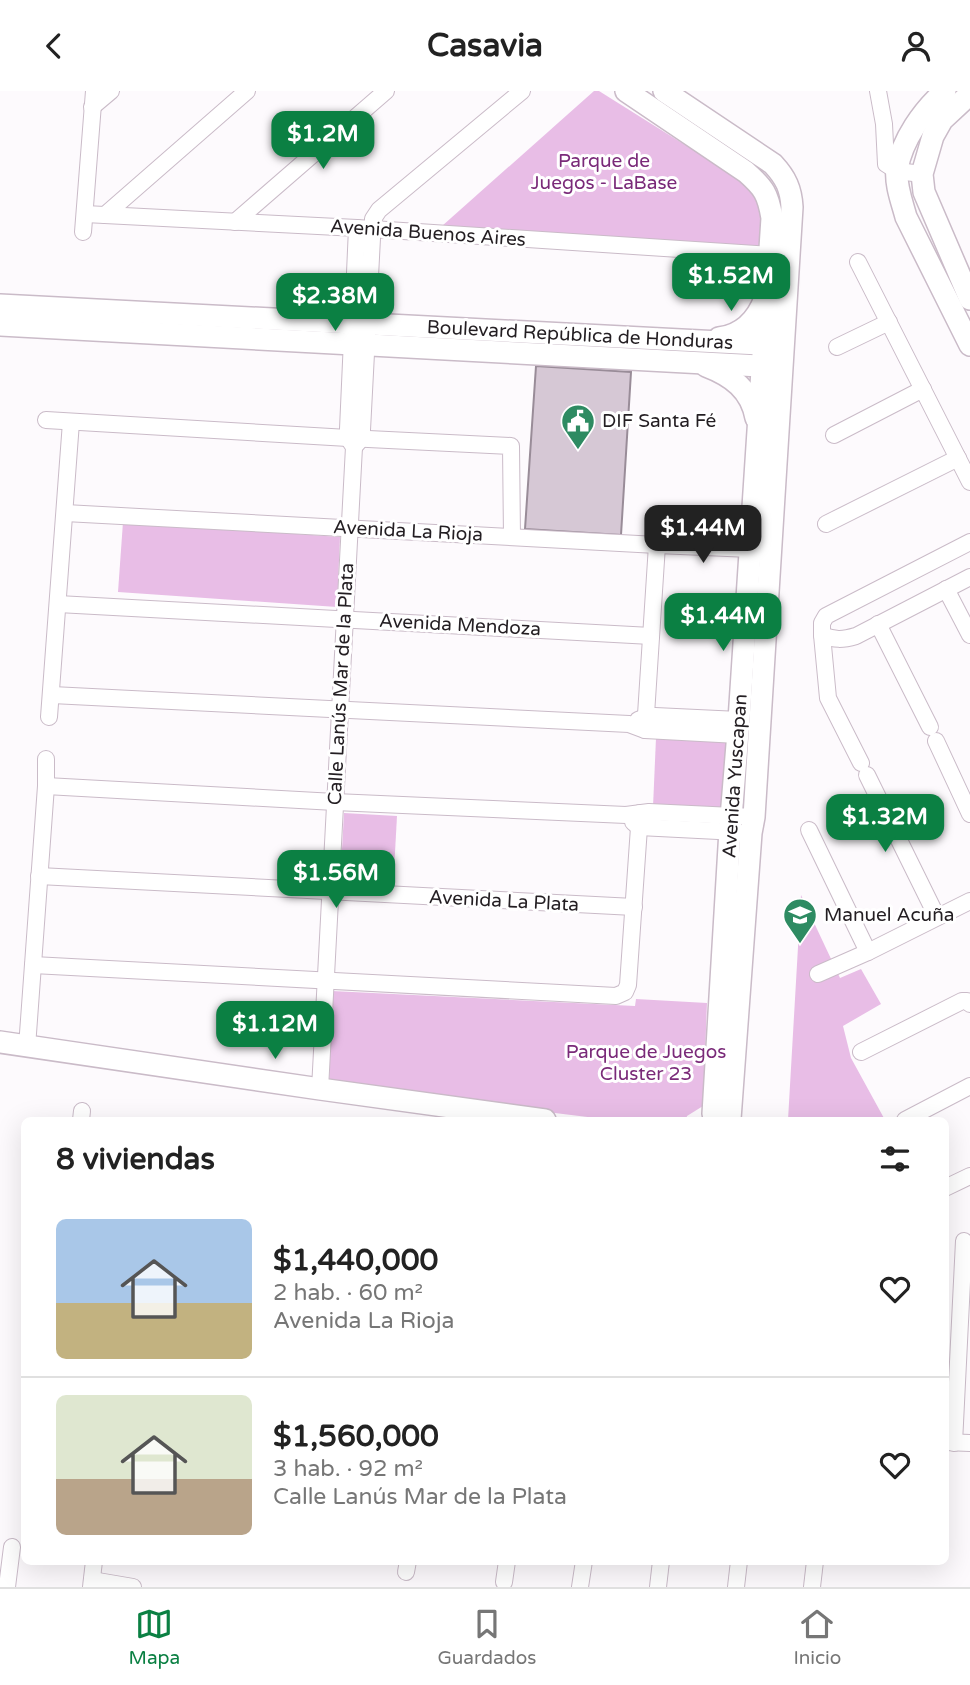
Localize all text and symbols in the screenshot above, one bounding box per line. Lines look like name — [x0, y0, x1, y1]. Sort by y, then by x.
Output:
icon: back — [35, 27, 73, 65]
text: Casavia — [427, 27, 543, 65]
icon: person — [897, 27, 935, 65]
pin: $1.2M — [274, 111, 372, 171]
text: $1.2M — [287, 120, 359, 148]
park label: Parque de Juegos - LaBase — [531, 150, 677, 194]
street label: Avenida Buenos Aires — [329, 215, 527, 251]
pin: $1.52M — [674, 253, 788, 313]
text: $1.52M — [688, 262, 774, 290]
pin: $2.38M — [278, 273, 392, 333]
text: $2.38M — [292, 282, 378, 310]
street label: Boulevard República de Honduras — [426, 316, 734, 354]
public building icon: DIF Santa Fé — [559, 402, 597, 451]
place label: DIF Santa Fé — [602, 410, 716, 432]
pin: $1.44M — [646, 505, 760, 565]
text: $1.44M — [660, 514, 746, 542]
street label: Avenida La Rioja — [333, 516, 483, 546]
street label: Calle Lanús Mar de la Plata — [324, 562, 358, 806]
pin: $1.44M — [666, 594, 780, 653]
text: $1.44M — [680, 602, 766, 630]
street label: Avenida Mendoza — [378, 610, 542, 640]
street label: Avenida Yuscapan — [718, 693, 752, 859]
pin: $1.32M — [828, 795, 942, 854]
text: $1.32M — [842, 803, 928, 831]
pin: $1.56M — [279, 851, 393, 910]
text: $1.56M — [293, 859, 379, 887]
street label: Avenida La Plata — [428, 886, 580, 916]
school or university icon: Manuel Acuña — [781, 896, 819, 945]
place label: Manuel Acuña — [824, 904, 954, 926]
pin: $1.12M — [218, 1002, 332, 1061]
text: $1.12M — [232, 1010, 318, 1038]
park label: Parque de Juegos Cluster 23 — [566, 1041, 726, 1085]
icon: filters — [876, 1140, 914, 1178]
text: 8 viviendas — [56, 1141, 215, 1178]
text: $1,440,000 — [273, 1242, 438, 1279]
icon: home — [112, 1247, 196, 1331]
icon: heart — [876, 1270, 914, 1308]
text: 2 hab. · 60 m² — [273, 1279, 423, 1307]
text: Avenida La Rioja — [273, 1307, 455, 1335]
text: $1,560,000 — [273, 1418, 439, 1455]
icon: home — [112, 1423, 196, 1507]
icon: heart — [876, 1446, 914, 1484]
text: 3 hab. · 92 m² — [273, 1455, 423, 1483]
text: Calle Lanús Mar de la Plata — [273, 1483, 567, 1511]
tab: Mapa — [129, 1605, 180, 1669]
tab: Guardados — [437, 1605, 536, 1669]
tab: Inicio — [793, 1605, 841, 1669]

